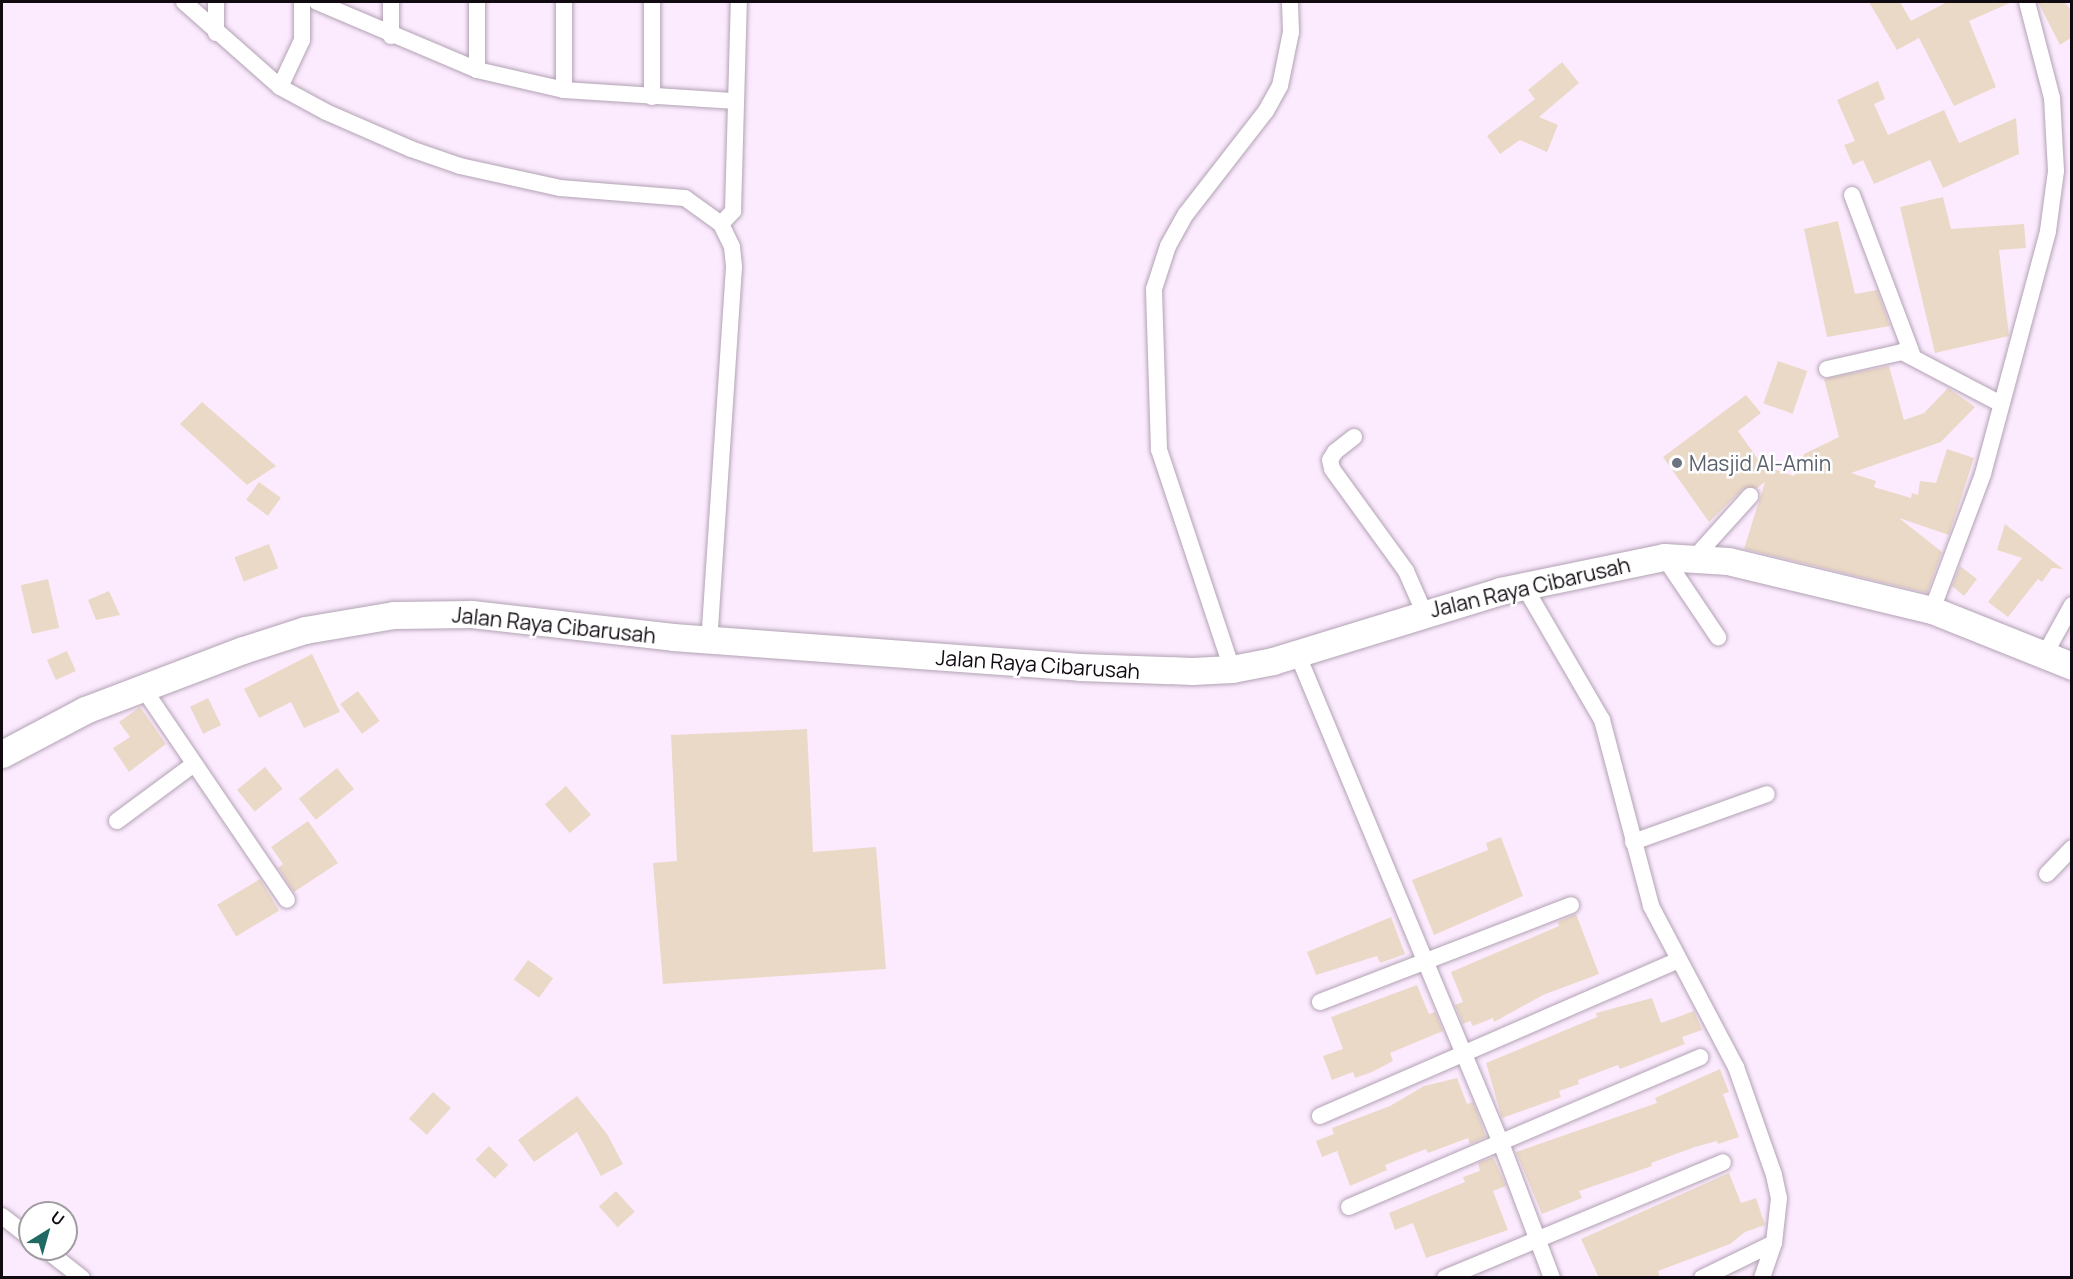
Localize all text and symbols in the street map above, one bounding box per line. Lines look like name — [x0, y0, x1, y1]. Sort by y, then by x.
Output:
place label: Masjid Al-Amin — [1689, 450, 1831, 476]
marker: Masjid Al-Amin — [1670, 456, 1684, 470]
street label: Jalan Raya Cibarusah — [1427, 552, 1633, 622]
street label: Jalan Raya Cibarusah — [451, 602, 657, 648]
street label: Jalan Raya Cibarusah — [935, 644, 1141, 684]
north arrow — [18, 1201, 78, 1261]
text: U — [46, 1206, 69, 1230]

